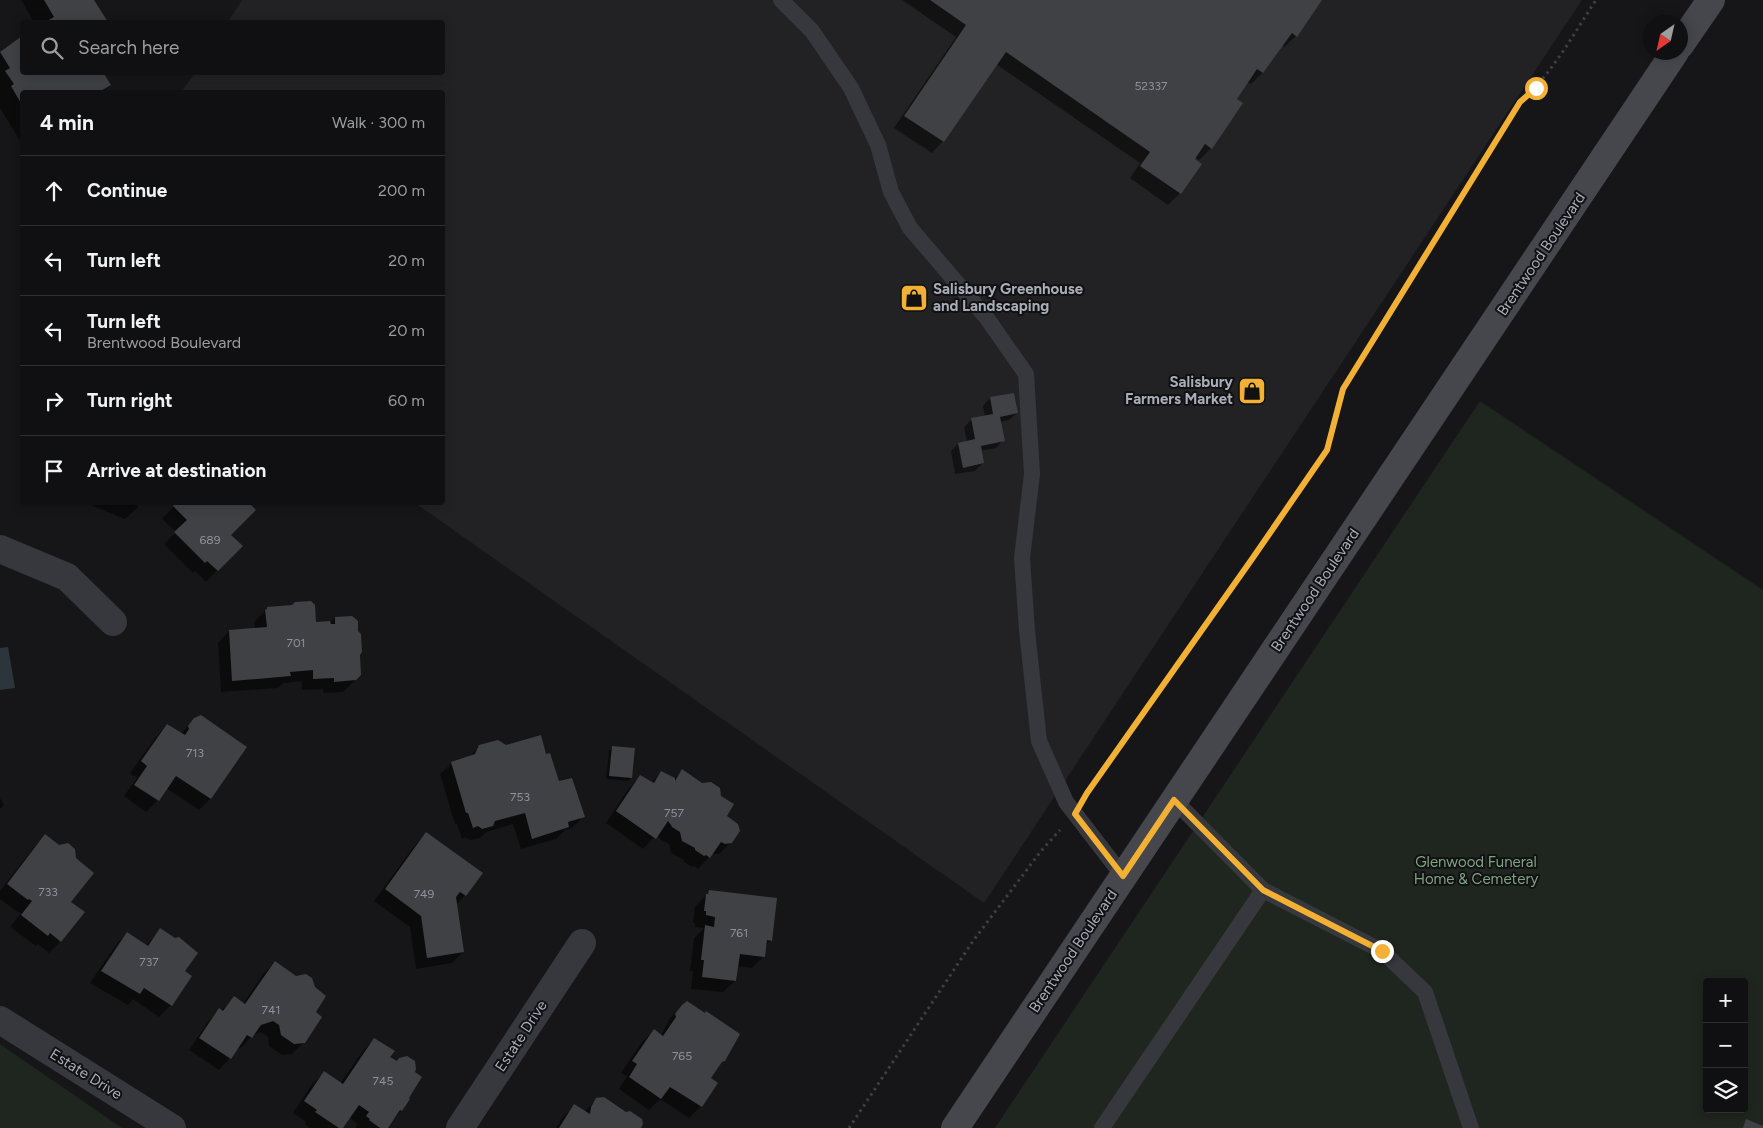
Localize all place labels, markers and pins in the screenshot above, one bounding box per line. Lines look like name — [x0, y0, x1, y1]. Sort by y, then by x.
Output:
place label: Salisbury Greenhouse and Landscaping — [933, 280, 1084, 315]
shop icon: Salisbury Greenhouse and Landscaping — [899, 283, 929, 313]
place label: Salisbury Farmers Market — [1125, 373, 1233, 408]
shop icon: Salisbury Farmers Market — [1237, 376, 1267, 406]

